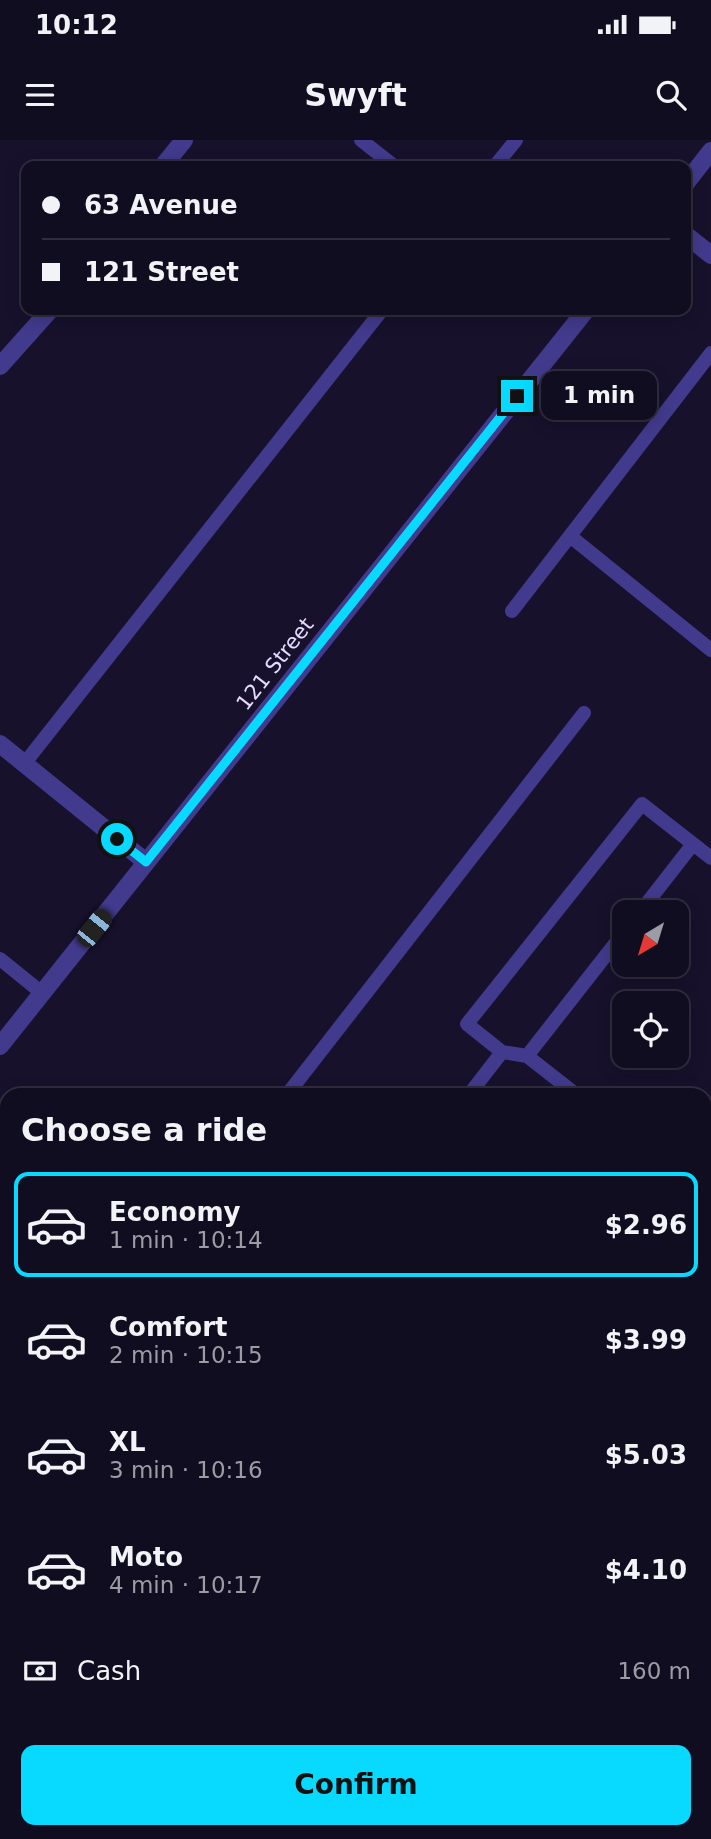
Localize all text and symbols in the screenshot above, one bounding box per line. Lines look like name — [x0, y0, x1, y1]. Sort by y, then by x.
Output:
text: 10:12 — [35, 10, 118, 40]
icon: menu — [21, 76, 59, 114]
text: Swyft — [304, 76, 407, 114]
icon: search — [652, 76, 690, 114]
text: 63 Avenue — [84, 190, 238, 220]
text: 121 Street — [84, 257, 239, 287]
callout: 1 min — [542, 372, 657, 420]
route end — [501, 380, 533, 412]
text: 1 min — [563, 382, 635, 408]
street label: 121 Street — [232, 613, 318, 715]
route start — [101, 823, 133, 855]
north arrow — [612, 900, 690, 976]
map controls — [612, 900, 689, 1068]
car — [73, 905, 116, 951]
button: locate — [612, 991, 689, 1068]
text: Choose a ride — [21, 1111, 267, 1149]
icon: car — [25, 1193, 88, 1256]
text: Economy — [109, 1197, 240, 1227]
text: $2.96 — [605, 1210, 687, 1240]
text: 1 min · 10:14 — [109, 1227, 263, 1253]
icon: car — [25, 1308, 88, 1371]
text: Comfort — [109, 1312, 227, 1342]
text: $3.99 — [605, 1325, 687, 1355]
text: 2 min · 10:15 — [109, 1342, 263, 1368]
icon: car — [25, 1423, 88, 1486]
text: XL — [109, 1427, 146, 1457]
text: $5.03 — [605, 1440, 687, 1470]
text: 3 min · 10:16 — [109, 1457, 263, 1483]
icon: car — [25, 1538, 88, 1601]
text: Moto — [109, 1542, 183, 1572]
text: $4.10 — [605, 1555, 687, 1585]
text: 4 min · 10:17 — [109, 1572, 263, 1598]
icon: cash — [21, 1652, 59, 1690]
text: Cash — [77, 1656, 141, 1686]
text: 160 m — [617, 1658, 691, 1684]
button: Confirm — [21, 1745, 691, 1825]

